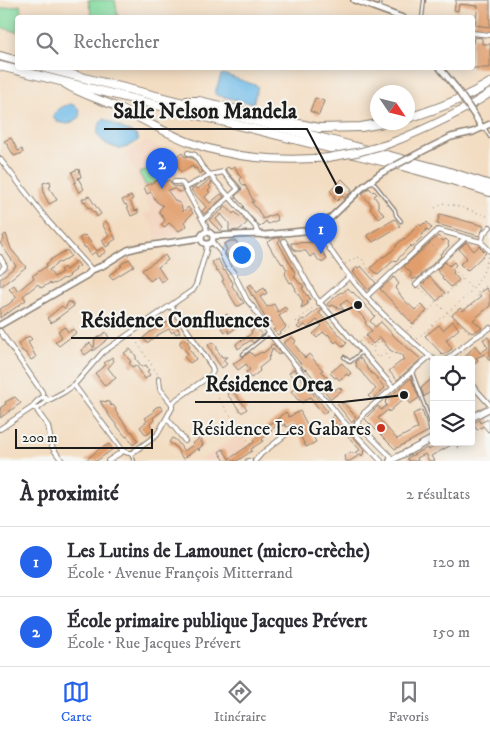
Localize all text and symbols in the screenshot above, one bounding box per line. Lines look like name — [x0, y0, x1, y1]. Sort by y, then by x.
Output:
search box — [15, 15, 475, 70]
icon: search — [33, 29, 61, 57]
text: Rechercher — [73, 31, 159, 54]
north arrow — [370, 85, 415, 130]
callout: Salle Nelson Mandela — [104, 93, 307, 129]
text: Salle Nelson Mandela — [113, 99, 298, 125]
pin: 2 — [146, 148, 178, 189]
pin: 1 — [305, 213, 337, 254]
your location — [229, 242, 255, 268]
callout: Résidence Confluences — [71, 302, 280, 338]
text: Résidence Confluences — [81, 308, 269, 334]
map controls — [430, 356, 475, 446]
button: locate — [430, 356, 475, 401]
callout: Résidence Orea — [195, 366, 343, 402]
text: Résidence Orea — [205, 372, 334, 398]
button: layers — [430, 401, 475, 446]
place label: Résidence Les Gabares — [191, 417, 371, 442]
marker: Résidence Les Gabares — [375, 422, 387, 434]
scale bar — [15, 426, 152, 449]
text: 200 m — [22, 429, 57, 447]
text: À proximité — [20, 481, 119, 507]
text: 2 résultats — [406, 484, 470, 504]
text: Les Lutins de Lamounet (micro-crèche) — [67, 540, 370, 563]
text: 1 — [33, 552, 39, 572]
text: 120 m — [432, 552, 470, 572]
text: École · Avenue François Mitterrand — [67, 563, 293, 583]
text: École primaire publique Jacques Prévert — [67, 610, 367, 633]
text: 2 — [32, 622, 40, 642]
text: 150 m — [432, 622, 470, 642]
text: École · Rue Jacques Prévert — [67, 633, 241, 653]
tab: Carte — [61, 678, 92, 726]
tab: Itinéraire — [214, 678, 266, 726]
tab: Favoris — [388, 678, 429, 726]

